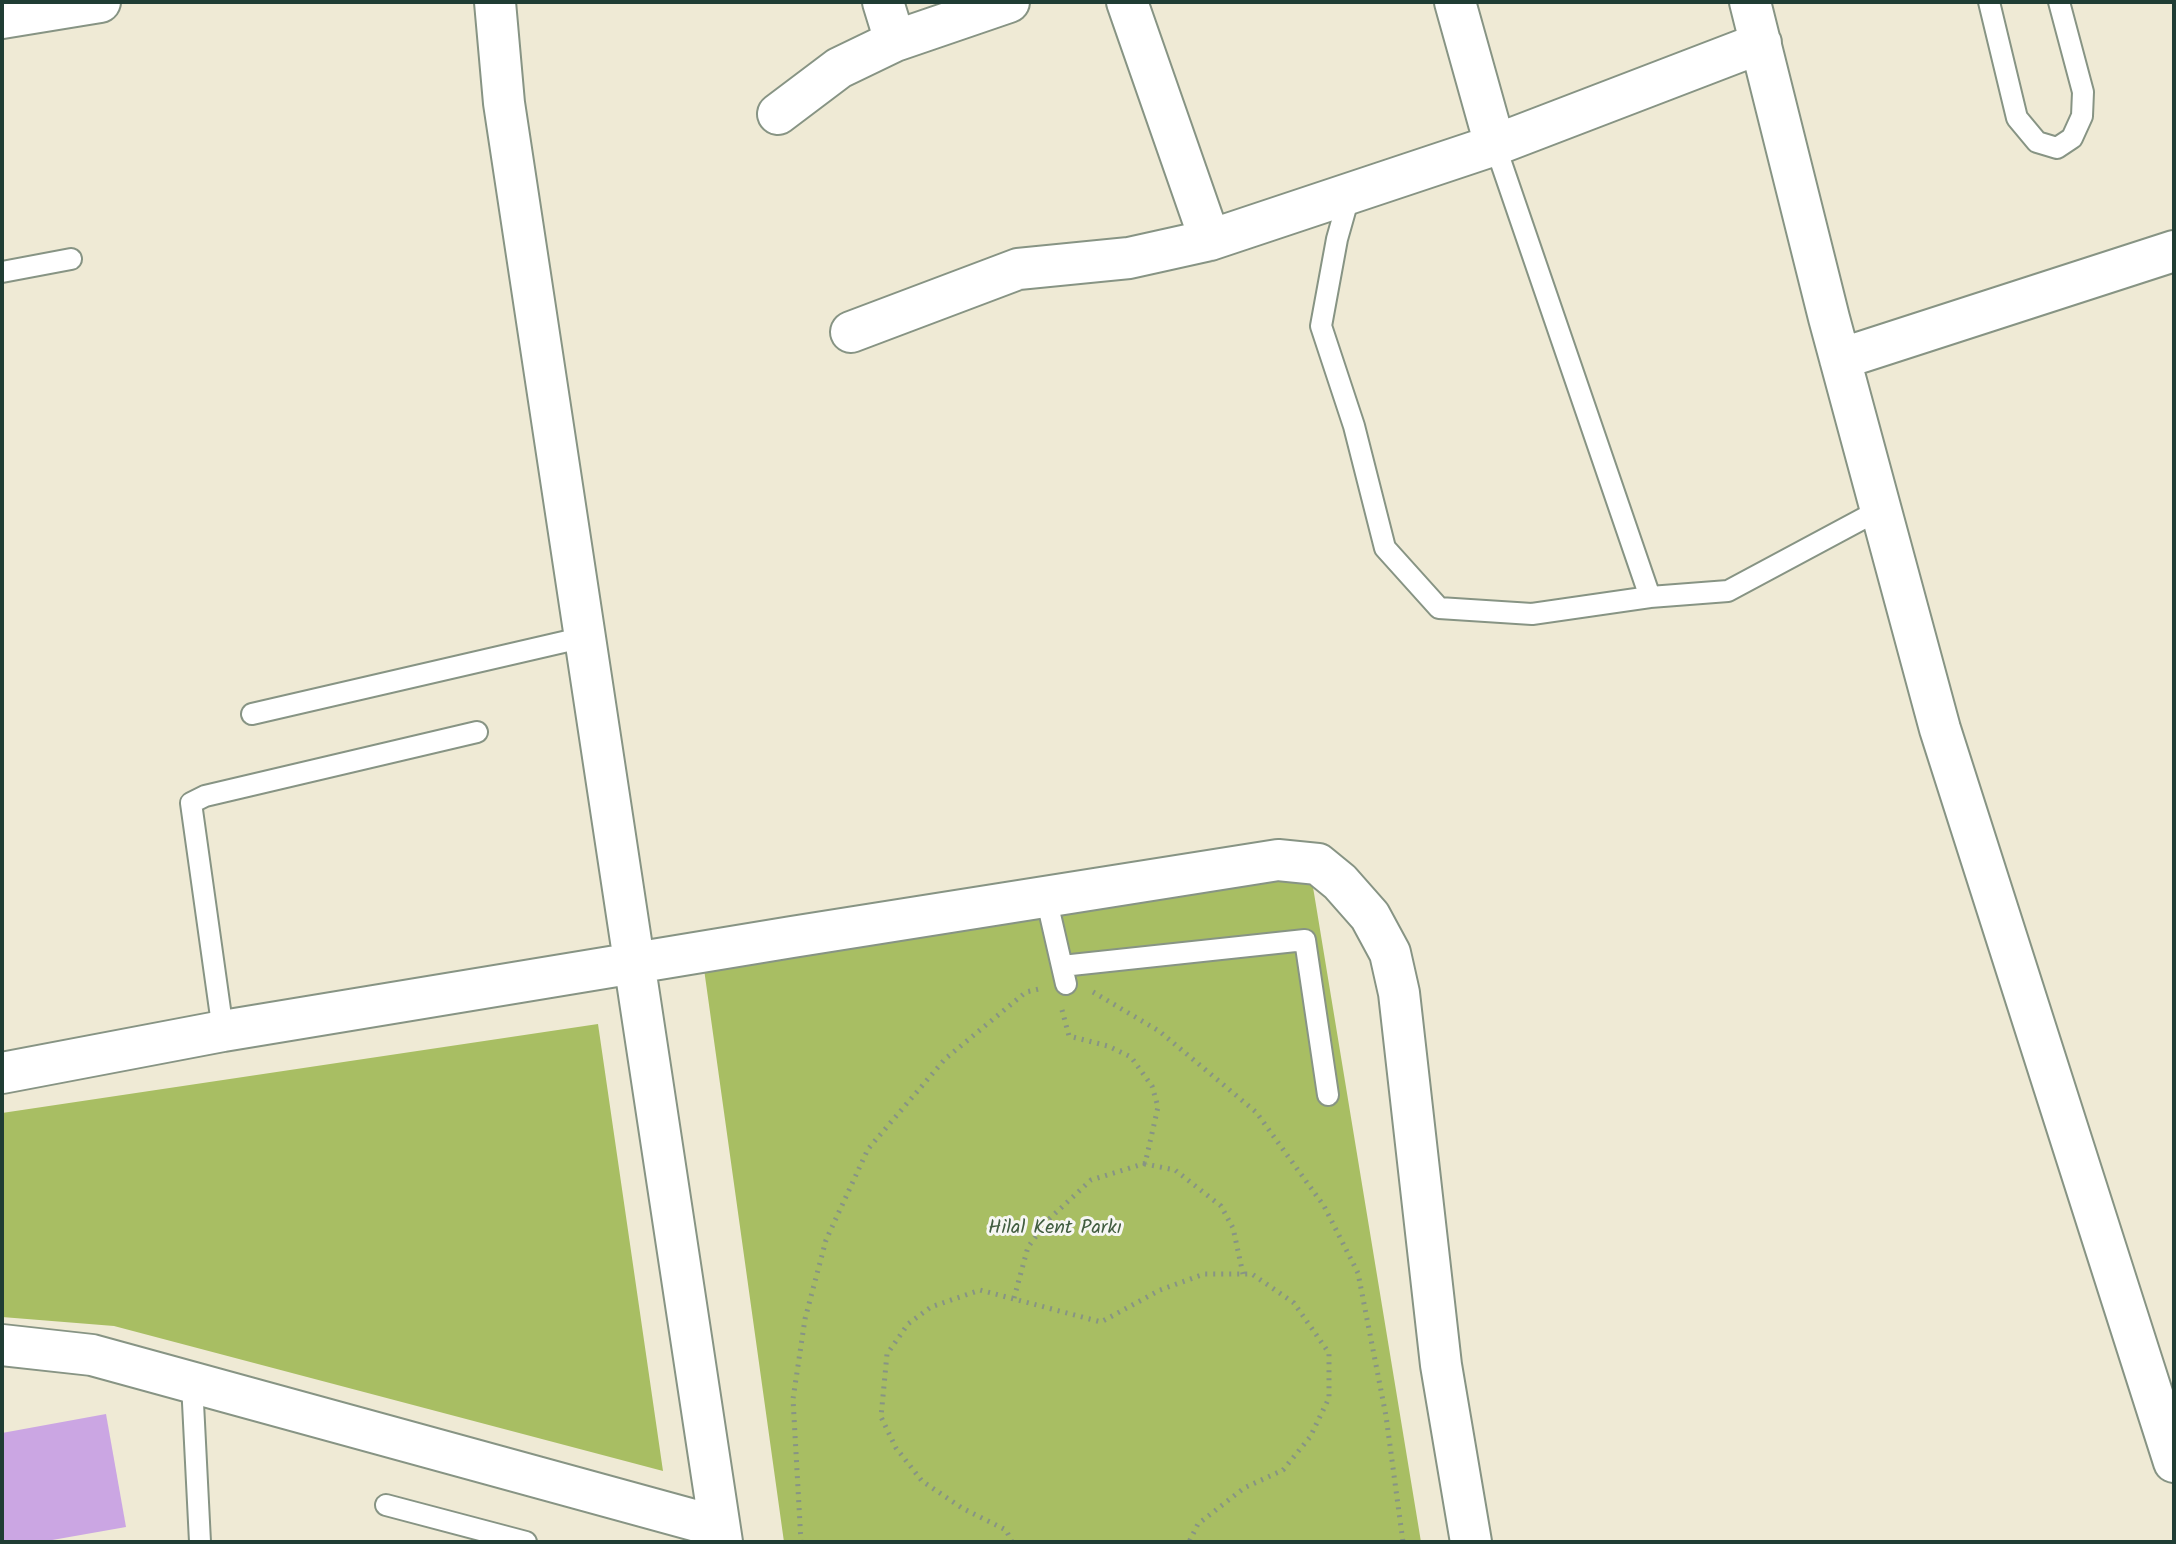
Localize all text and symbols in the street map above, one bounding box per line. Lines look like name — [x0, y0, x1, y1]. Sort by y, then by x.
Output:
park label: Hilal Kent Parkı — [988, 1218, 1122, 1242]

